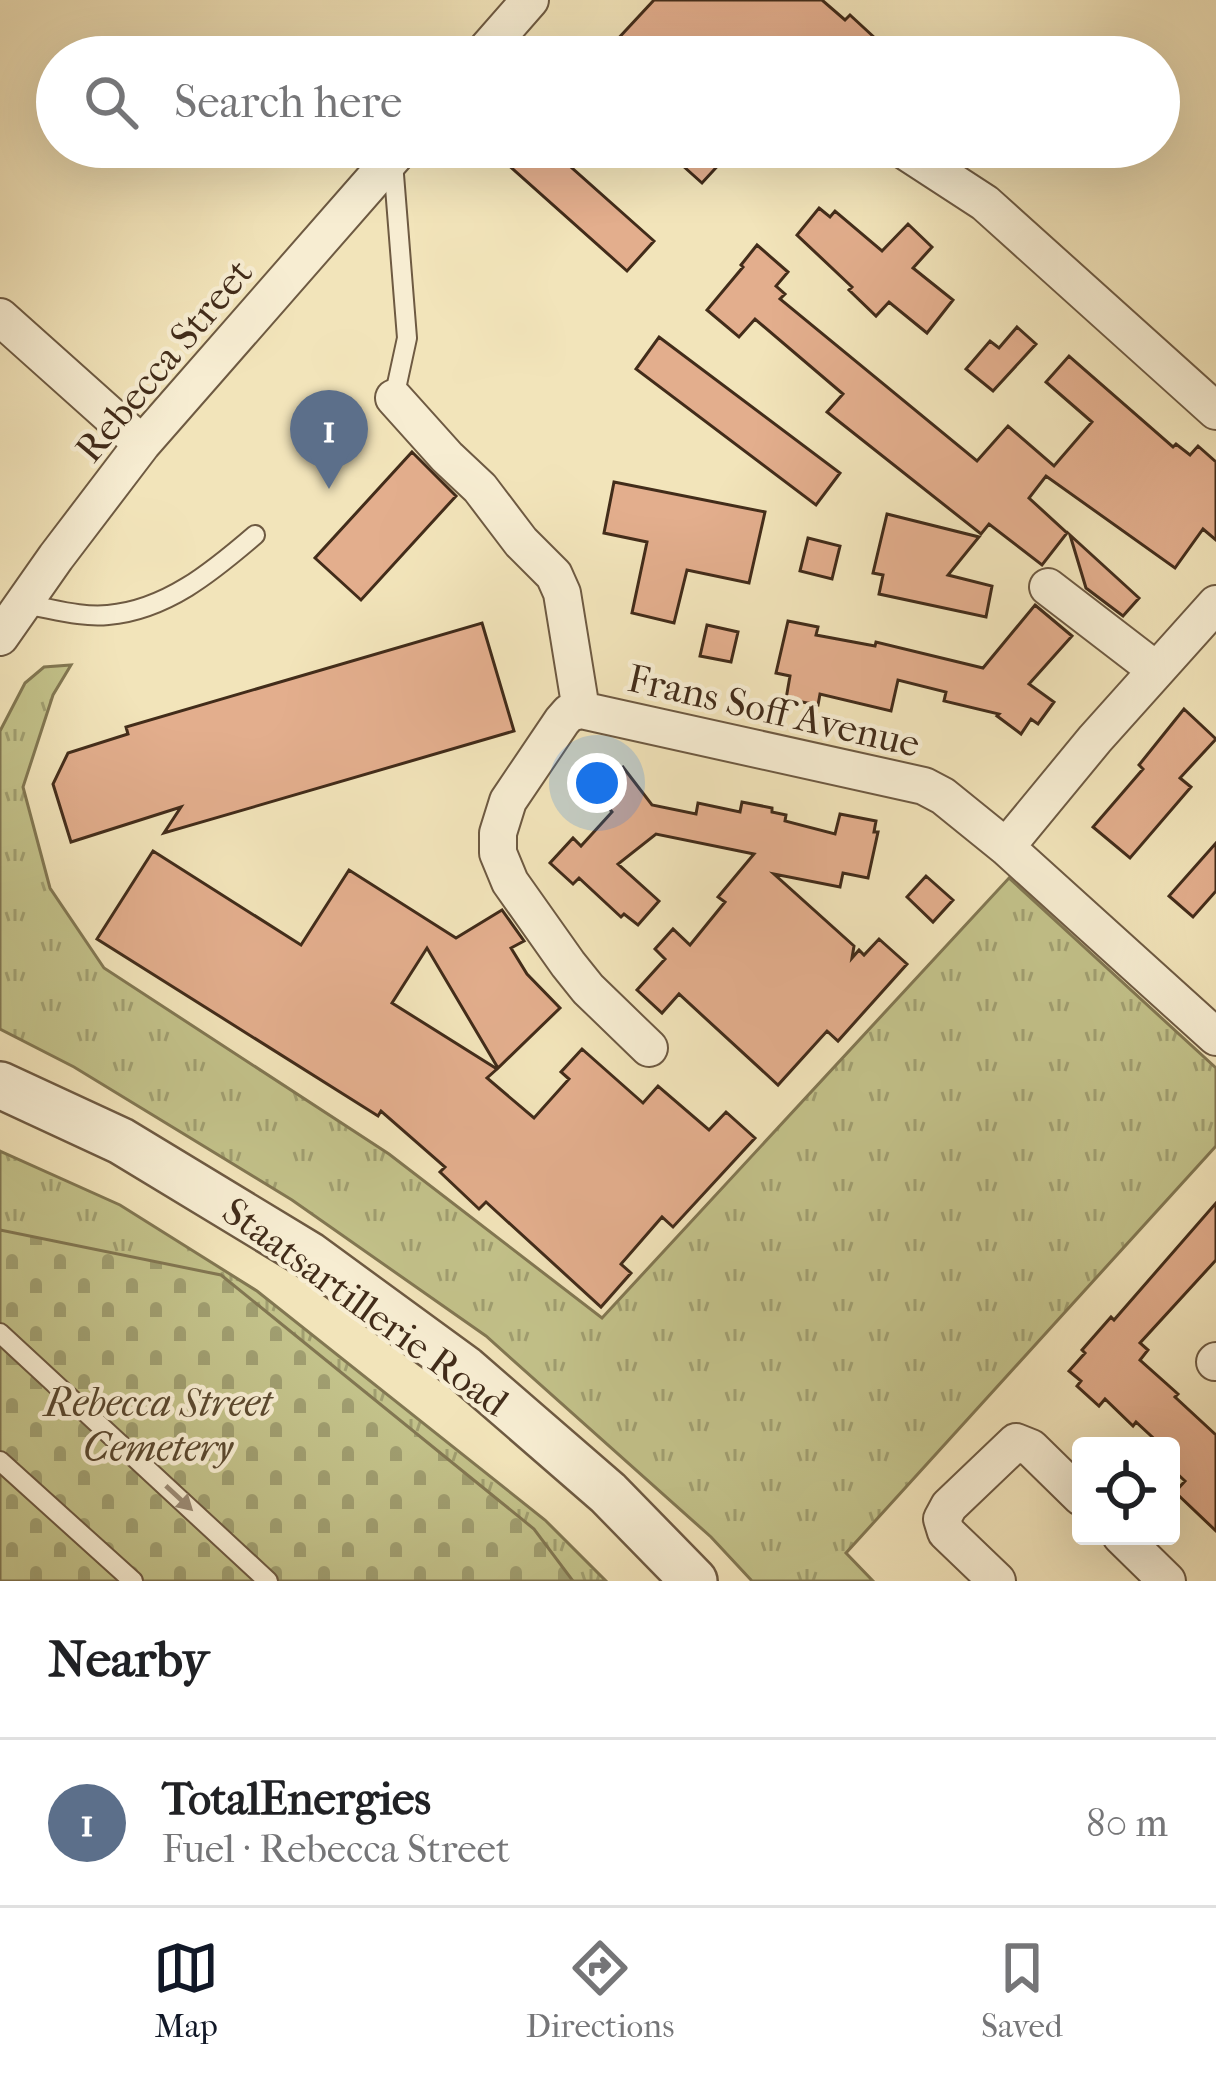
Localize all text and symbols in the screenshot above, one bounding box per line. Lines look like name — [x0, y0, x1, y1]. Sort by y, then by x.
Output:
search box — [36, 36, 1180, 168]
icon: search — [78, 69, 144, 135]
text: Search here — [174, 76, 402, 129]
street label: Rebecca Street — [66, 250, 262, 471]
pin: 1 — [290, 390, 368, 489]
street label: Frans Soff Avenue — [623, 655, 924, 767]
your location — [567, 753, 627, 813]
street label: Staatsartillerie Road — [214, 1188, 518, 1426]
park label: Rebecca Street Cemetery — [41, 1380, 274, 1471]
map controls — [1072, 1437, 1180, 1545]
button: locate — [1072, 1437, 1180, 1545]
one-way arrow — [164, 1484, 193, 1511]
text: Nearby — [48, 1629, 209, 1689]
text: TotalEnergies — [162, 1773, 431, 1826]
text: 1 — [80, 1800, 94, 1846]
text: 80 m — [1086, 1800, 1168, 1846]
text: Fuel · Rebecca Street — [162, 1826, 510, 1872]
tab: Map — [153, 1935, 219, 2046]
tab: Directions — [526, 1935, 674, 2046]
tab: Saved — [981, 1935, 1063, 2046]

